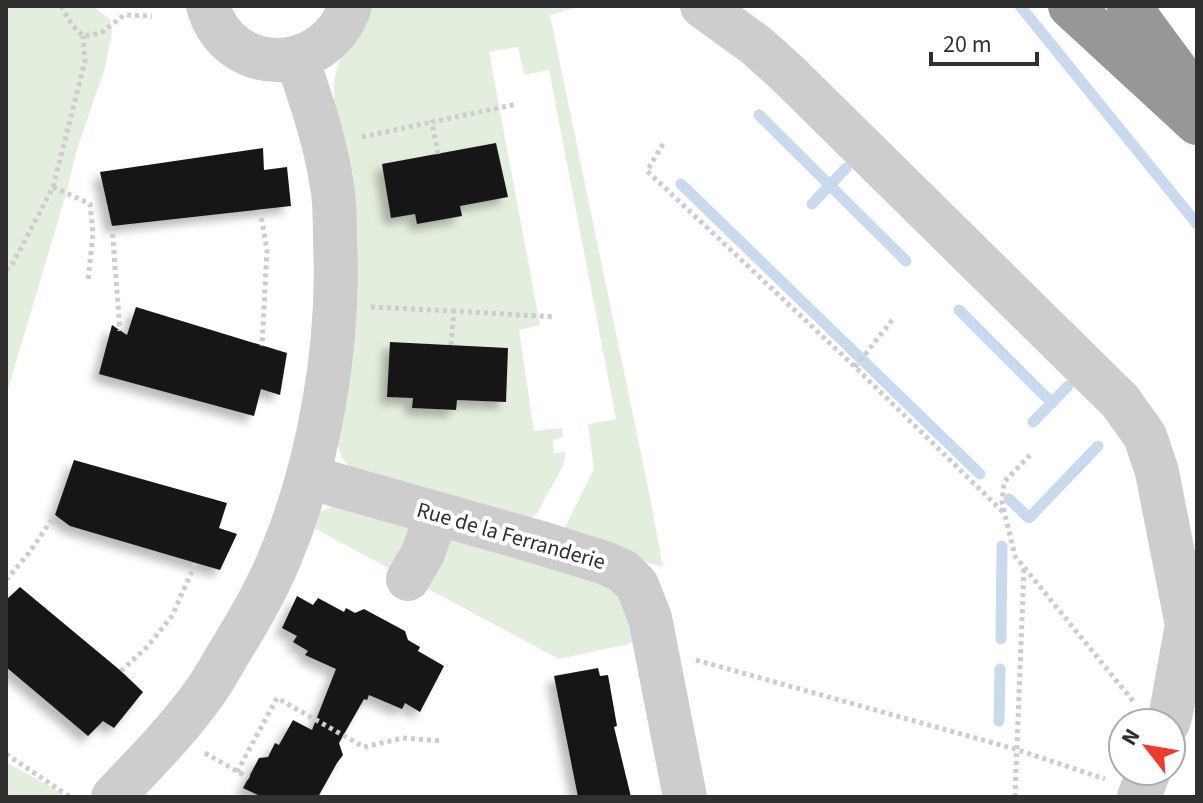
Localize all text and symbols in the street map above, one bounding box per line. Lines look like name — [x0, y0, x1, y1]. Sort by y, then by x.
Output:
scale bar — [931, 16, 1037, 66]
text: 20 m — [943, 27, 992, 62]
street label: Rue de la Ferranderie — [413, 494, 609, 578]
north arrow — [1107, 707, 1187, 787]
text: N — [1113, 723, 1148, 752]

